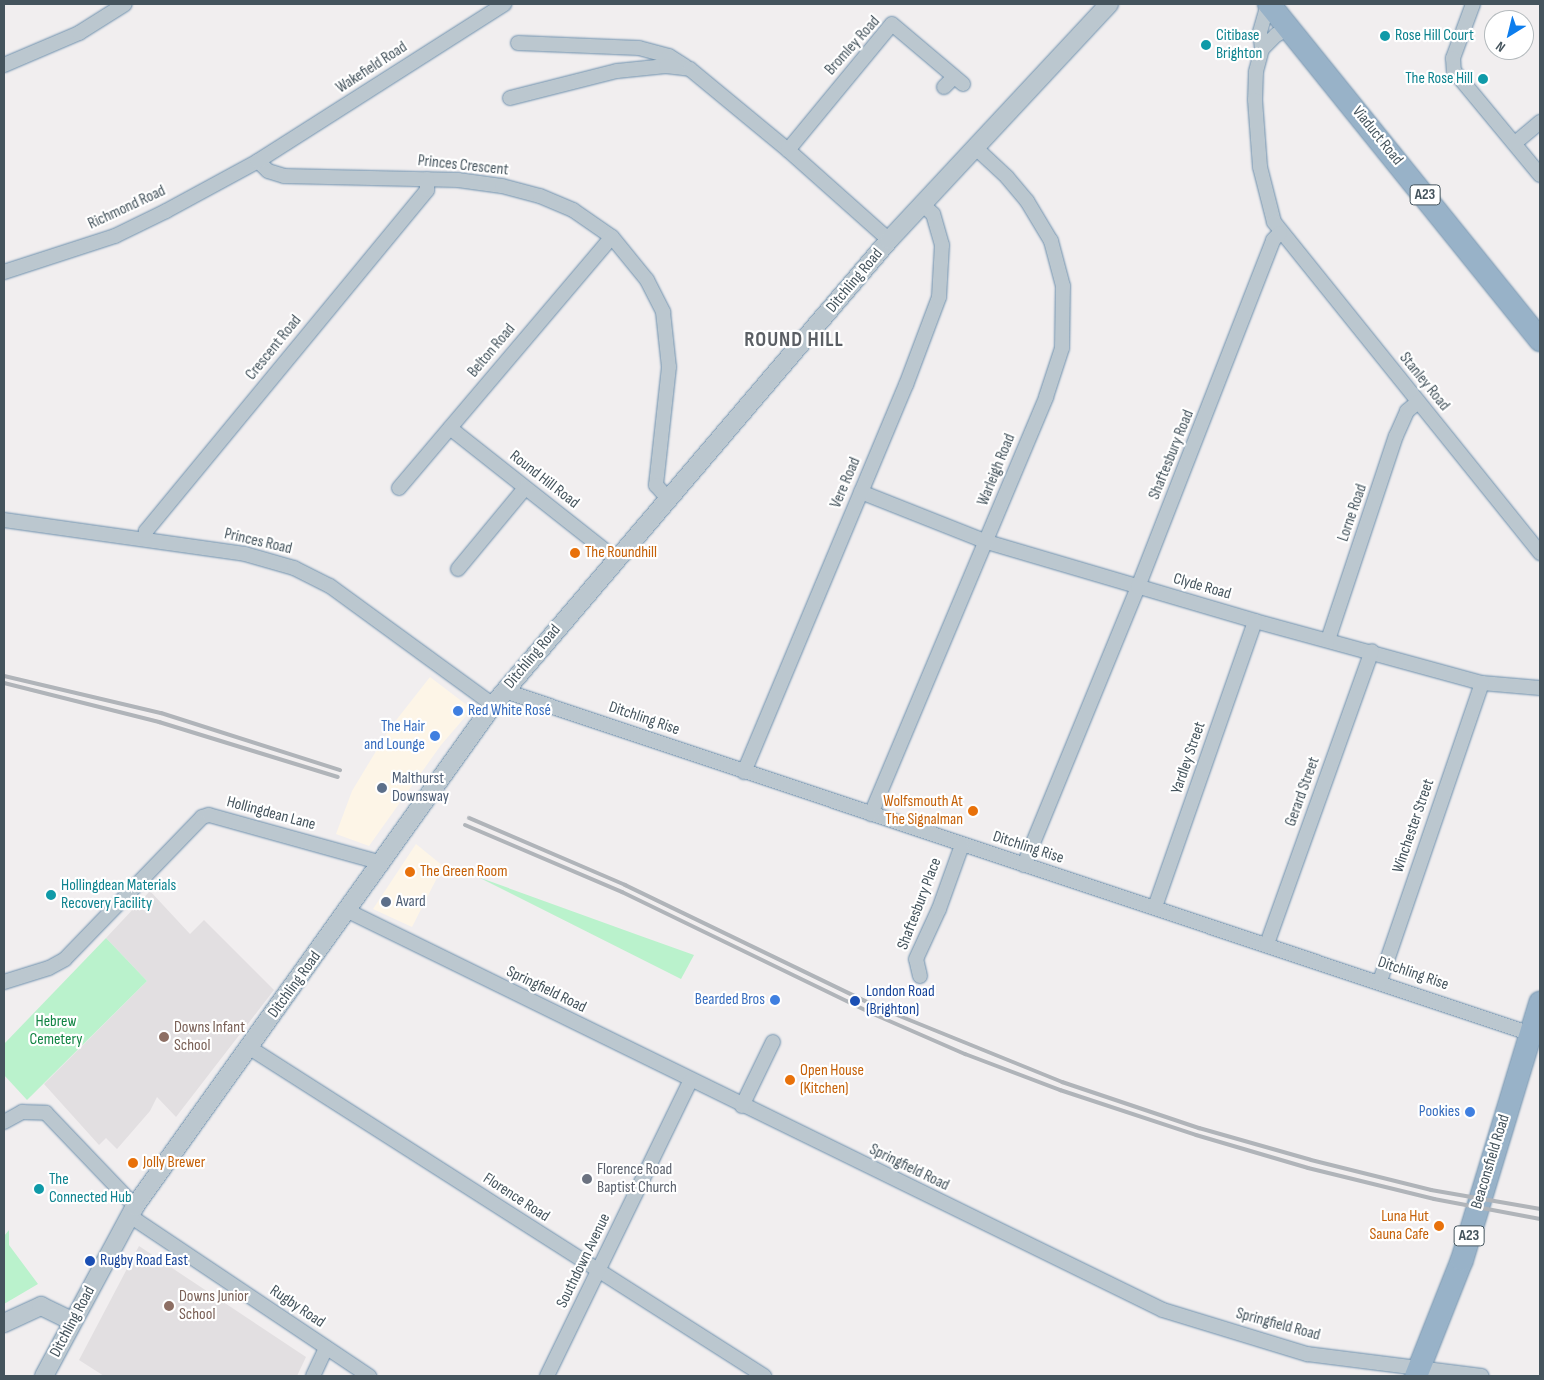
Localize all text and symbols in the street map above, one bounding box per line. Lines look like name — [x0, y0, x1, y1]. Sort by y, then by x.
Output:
north arrow — [1484, 10, 1534, 60]
street label: Bromley Road — [821, 12, 885, 80]
place label: Citibase Brighton — [1216, 26, 1262, 64]
place label: Rose Hill Court — [1395, 26, 1474, 46]
marker: Rose Hill Court — [1379, 30, 1391, 42]
street label: Wakefield Road — [333, 38, 411, 98]
text: N — [1492, 38, 1509, 56]
marker: Citibase Brighton — [1200, 39, 1212, 51]
place label: The Rose Hill — [1405, 69, 1473, 89]
marker: The Rose Hill — [1477, 73, 1489, 85]
street label: Viaduct Road — [1347, 103, 1407, 169]
street label: Princes Crescent — [417, 152, 509, 180]
street label: Richmond Road — [85, 182, 169, 234]
road number: A23 — [1409, 182, 1441, 208]
street label: Ditchling Road — [823, 245, 887, 317]
street label: Crescent Road — [242, 312, 306, 384]
street label: Belton Road — [464, 320, 520, 382]
district label: ROUND HILL — [743, 327, 845, 353]
street label: Stanley Road — [1395, 349, 1453, 415]
street label: Shaftesbury Road — [1145, 407, 1199, 503]
street label: Warleigh Road — [974, 431, 1020, 509]
street label: Round Hill Road — [505, 447, 583, 513]
street label: Vere Road — [827, 455, 865, 511]
street label: Lorne Road — [1334, 482, 1372, 544]
street label: Princes Road — [222, 525, 294, 559]
place label: The Roundhill — [585, 543, 657, 563]
marker: The Roundhill — [569, 547, 581, 559]
street label: Clyde Road — [1171, 570, 1233, 604]
street label: Ditchling Road — [501, 621, 565, 693]
street label: Ditchling Rise — [606, 698, 682, 740]
place label: Red White Rosé — [468, 701, 551, 721]
marker: Red White Rosé — [452, 705, 464, 717]
place label: The Hair and Lounge — [364, 717, 425, 755]
street label: Yardley Street — [1168, 719, 1210, 797]
marker: The Hair and Lounge — [429, 730, 441, 742]
street label: Gerard Street — [1282, 755, 1324, 829]
place label: Malthurst Downsway — [392, 769, 449, 807]
street label: Winchester Street — [1389, 777, 1439, 875]
marker: Malthurst Downsway — [376, 782, 388, 794]
place label: Wolfsmouth At The Signalman — [883, 792, 963, 830]
street label: Hollingdean Lane — [224, 793, 318, 835]
marker: Wolfsmouth At The Signalman — [967, 805, 979, 817]
street label: Ditchling Rise — [990, 828, 1066, 868]
street label: Shaftesbury Place — [894, 855, 946, 953]
place label: The Green Room — [420, 862, 508, 882]
marker: The Green Room — [404, 866, 416, 878]
place label: Hollingdean Materials Recovery Facility — [61, 876, 176, 914]
marker: Hollingdean Materials Recovery Facility — [45, 889, 57, 901]
place label: Avard — [396, 892, 426, 912]
marker: Avard — [380, 896, 392, 908]
street label: Ditchling Road — [264, 948, 326, 1022]
street label: Ditchling Rise — [1375, 953, 1451, 995]
street label: Springfield Road — [503, 962, 589, 1018]
place label: London Road (Brighton) — [866, 982, 935, 1020]
place label: Bearded Bros — [695, 990, 765, 1010]
marker: Bearded Bros — [769, 994, 781, 1006]
marker: London Road (Brighton) — [848, 994, 862, 1008]
park label: Hebrew Cemetery — [30, 1012, 82, 1050]
place label: Downs Infant School — [174, 1018, 245, 1056]
marker: Downs Infant School — [158, 1031, 170, 1043]
place label: Open House (Kitchen) — [800, 1061, 864, 1099]
marker: Open House (Kitchen) — [784, 1074, 796, 1086]
place label: Pookies — [1419, 1102, 1460, 1122]
marker: Pookies — [1464, 1106, 1476, 1118]
street label: Beaconsfield Road — [1468, 1113, 1514, 1211]
street label: Springfield Road — [866, 1140, 952, 1196]
place label: Jolly Brewer — [143, 1153, 205, 1173]
marker: Jolly Brewer — [127, 1157, 139, 1169]
place label: Florence Road Baptist Church — [597, 1160, 677, 1198]
street label: Florence Road — [479, 1169, 553, 1227]
place label: The Connected Hub — [49, 1170, 132, 1208]
marker: Florence Road Baptist Church — [581, 1173, 593, 1185]
marker: The Connected Hub — [33, 1183, 45, 1195]
place label: Luna Hut Sauna Cafe — [1369, 1207, 1429, 1245]
street label: Southdown Avenue — [553, 1211, 615, 1311]
marker: Luna Hut Sauna Cafe — [1433, 1220, 1445, 1232]
road number: A23 — [1453, 1224, 1485, 1248]
place label: Rugby Road East — [100, 1251, 188, 1271]
marker: Rugby Road East — [84, 1255, 96, 1267]
street label: Rugby Road — [266, 1282, 328, 1332]
street label: Ditchling Road — [46, 1283, 100, 1361]
place label: Downs Junior School — [179, 1287, 249, 1325]
marker: Downs Junior School — [163, 1300, 175, 1312]
street label: Springfield Road — [1234, 1305, 1322, 1345]

